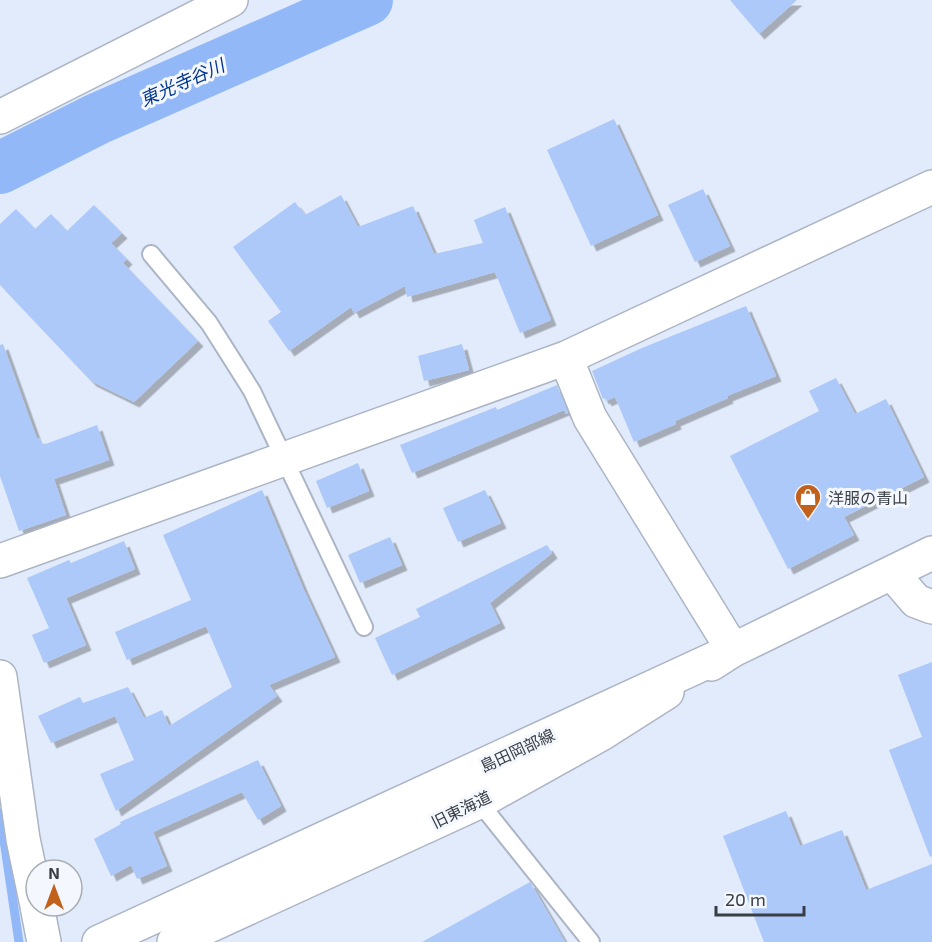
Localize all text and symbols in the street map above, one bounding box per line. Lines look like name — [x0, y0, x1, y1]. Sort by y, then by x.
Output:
water label: 東光寺谷川 — [136, 53, 229, 110]
shop icon: 洋服の青山 — [793, 482, 823, 520]
place label: 洋服の青山 — [828, 488, 908, 507]
street label: 島田岡部線 — [477, 724, 557, 776]
street label: 旧東海道 — [428, 786, 494, 832]
north arrow — [24, 858, 84, 918]
text: N — [48, 863, 60, 882]
scale bar — [716, 879, 804, 917]
text: 20 m — [725, 888, 766, 910]

